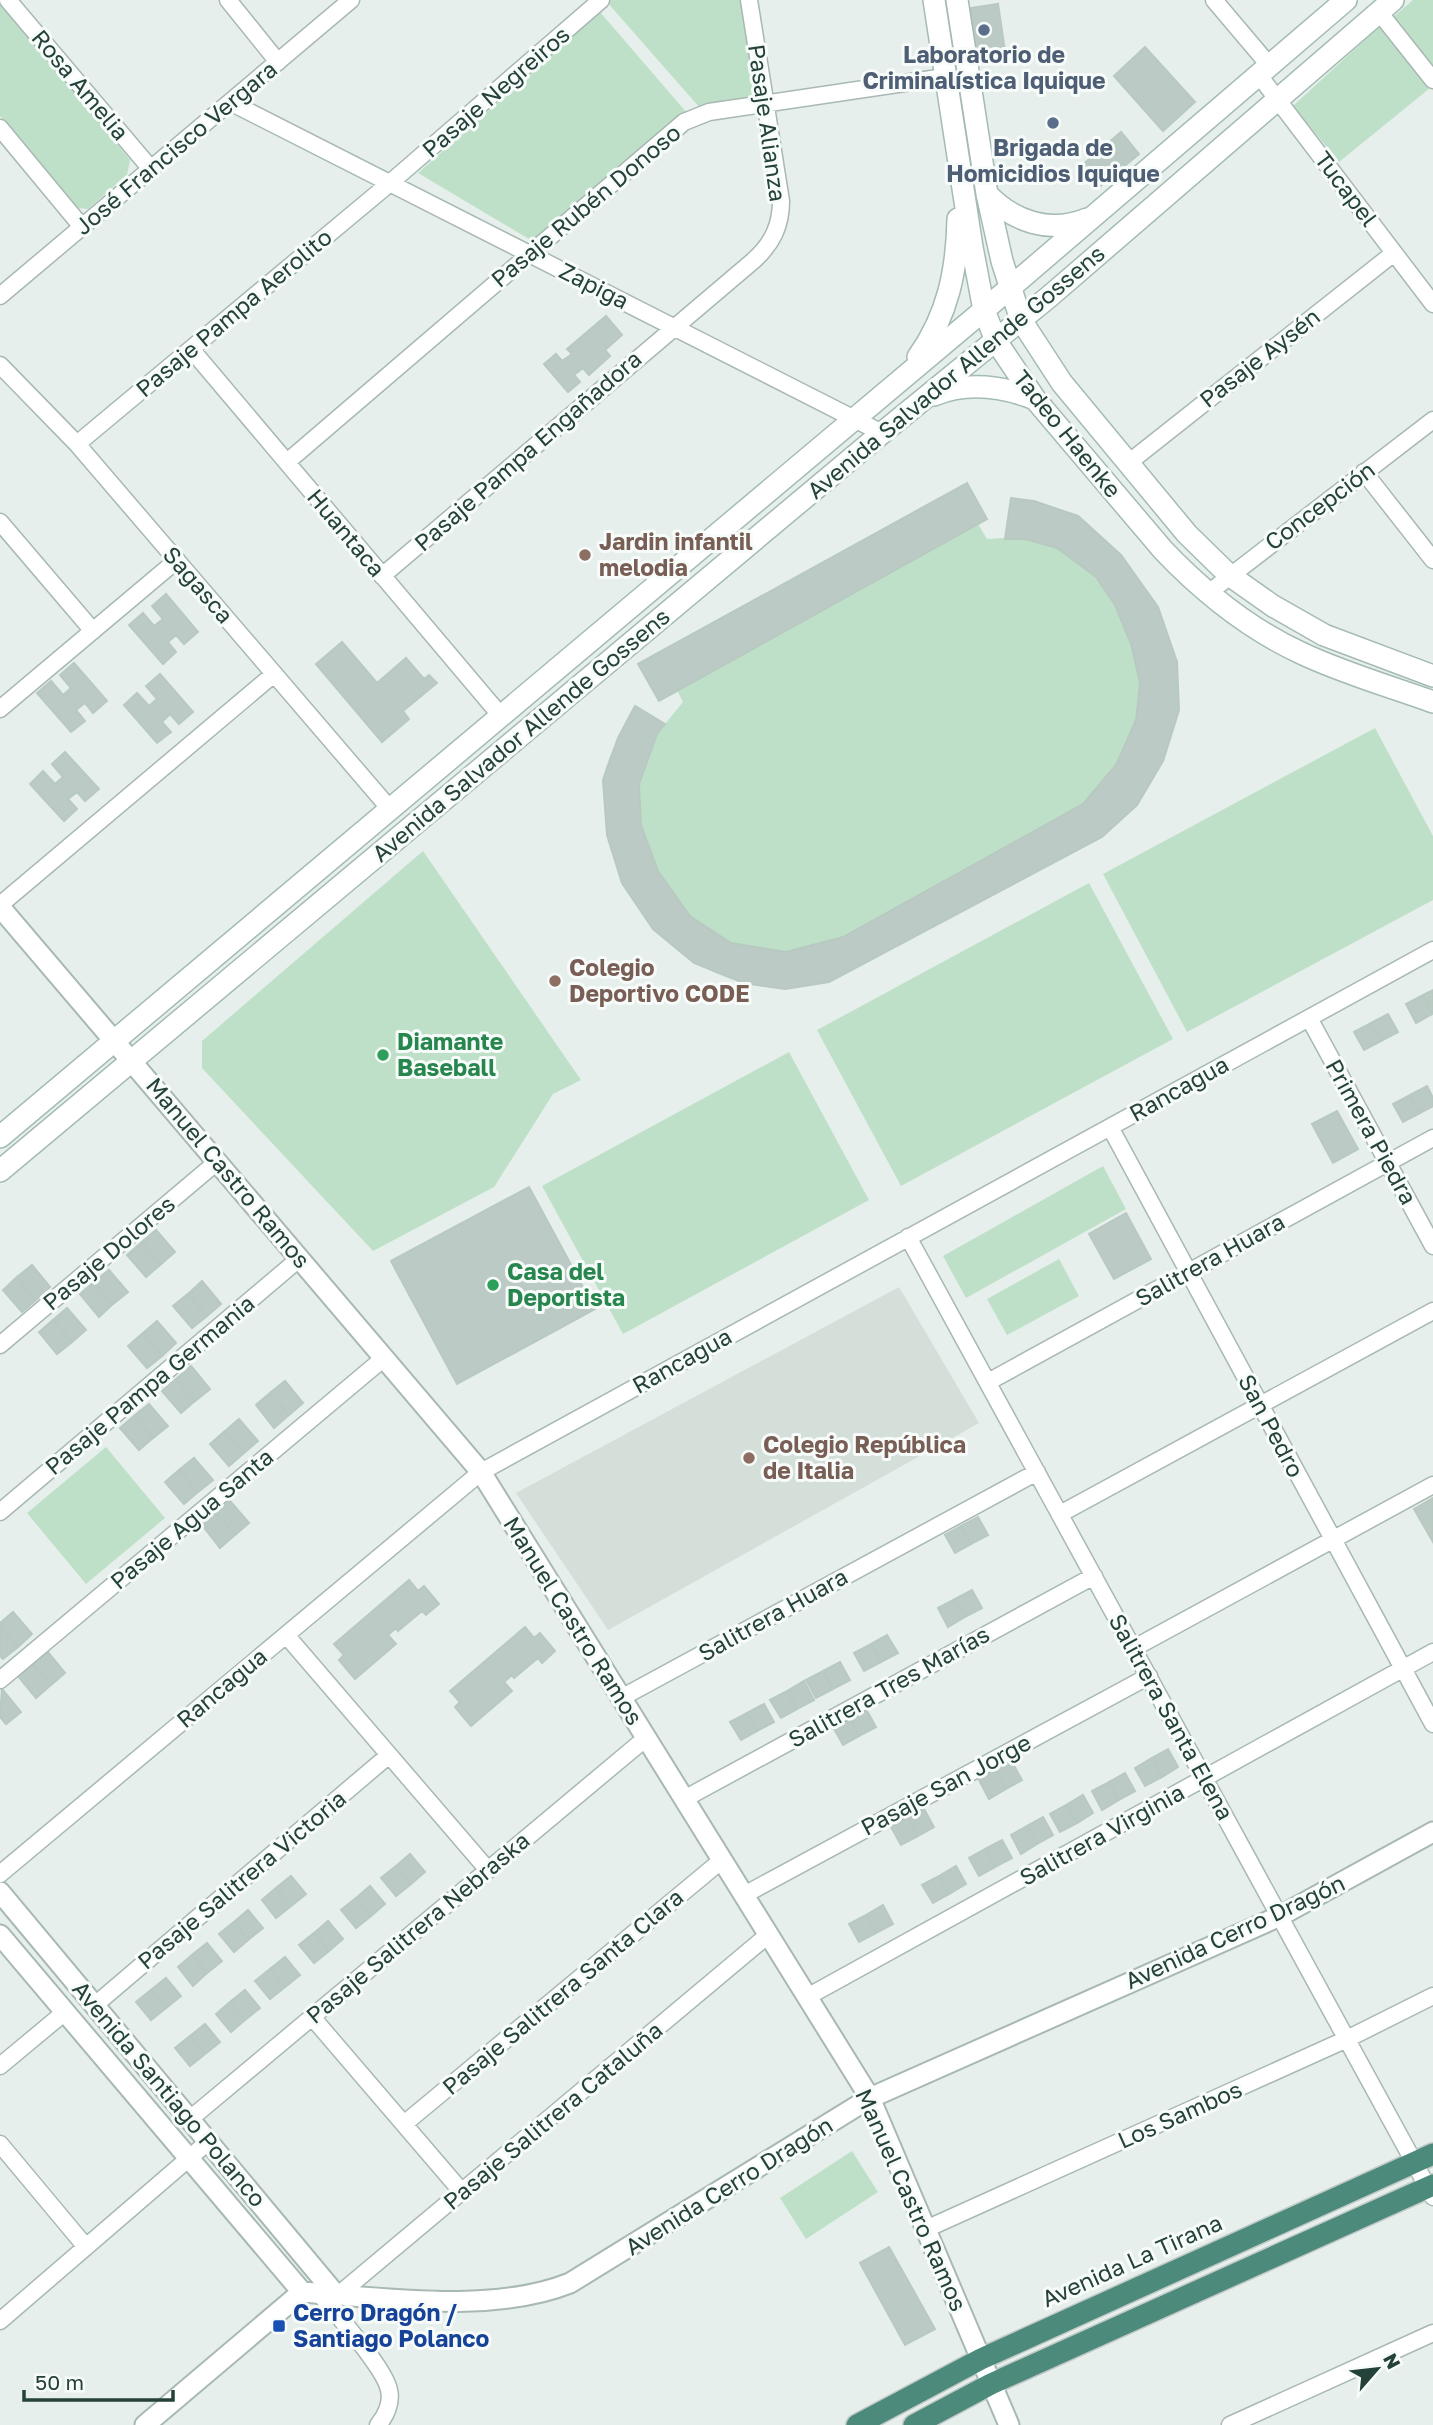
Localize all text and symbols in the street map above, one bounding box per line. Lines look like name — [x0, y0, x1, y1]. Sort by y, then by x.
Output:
street label: Pasaje Negreiros — [416, 20, 575, 163]
marker: Laboratorio de Criminalística Iquique — [976, 22, 992, 38]
street label: Rosa Amelia — [26, 23, 135, 145]
place label: Laboratorio de Criminalística Iquique — [862, 40, 1106, 94]
street label: Pasaje Alianza — [743, 42, 793, 203]
street label: José Francisco Vergara — [69, 54, 282, 240]
marker: Brigada de Homicidios Iquique — [1045, 115, 1061, 131]
street label: Pasaje Rubén Donoso — [485, 118, 686, 293]
place label: Brigada de Homicidios Iquique — [946, 133, 1160, 187]
street label: Tucapel — [1310, 145, 1384, 231]
street label: Pasaje Pampa Aerolito — [130, 222, 337, 402]
street label: Avenida Salvador Allende Gossens — [801, 238, 1110, 504]
street label: Zapiga — [555, 256, 634, 314]
street label: Pasaje Aysén — [1194, 302, 1325, 413]
street label: Pasaje Pampa Engañadora — [408, 344, 647, 556]
street label: Tadeo Haenke — [1008, 364, 1128, 503]
street label: Concepción — [1259, 455, 1380, 556]
street label: Huantaca — [302, 483, 392, 582]
place label: Jardin infantil melodia — [599, 527, 753, 581]
street label: Sagasca — [158, 540, 240, 628]
marker: Jardin infantil melodia — [577, 547, 593, 563]
street label: Avenida Salvador Allende Gossens — [366, 601, 675, 867]
place label: Colegio Deportivo CODE — [569, 953, 750, 1007]
marker: Colegio Deportivo CODE — [547, 973, 563, 989]
place label: Diamante Baseball — [397, 1027, 503, 1081]
marker: Diamante Baseball — [375, 1047, 391, 1063]
street label: Rancagua — [1124, 1049, 1233, 1127]
street label: Primera Piedra — [1320, 1054, 1423, 1209]
street label: Manuel Castro Ramos — [141, 1071, 317, 1273]
street label: Pasaje Dolores — [37, 1189, 180, 1315]
street label: Salitrera Huara — [1130, 1207, 1289, 1312]
place label: Casa del Deportista — [507, 1257, 625, 1311]
marker: Casa del Deportista — [485, 1277, 501, 1293]
street label: Pasaje Pampa Germania — [39, 1288, 260, 1480]
street label: Rancagua — [627, 1321, 736, 1399]
street label: San Pedro — [1233, 1369, 1311, 1482]
place label: Colegio República de Italia — [763, 1430, 966, 1484]
street label: Pasaje Agua Santa — [104, 1442, 279, 1595]
marker: Colegio República de Italia — [741, 1450, 757, 1466]
street label: Manuel Castro Ramos — [498, 1511, 649, 1730]
street label: Salitrera Huara — [693, 1562, 852, 1667]
street label: Salitrera Santa Elena — [1104, 1609, 1240, 1824]
street label: Salitrera Tres Marías — [783, 1619, 994, 1753]
street label: Rancagua — [171, 1641, 272, 1733]
street label: Pasaje San Jorge — [856, 1727, 1035, 1841]
street label: Salitrera Virginia — [1014, 1777, 1189, 1891]
street label: Pasaje Salitrera Victoria — [131, 1784, 351, 1975]
street label: Pasaje Salitrera Nebraska — [300, 1826, 535, 2029]
street label: Avenida Cerro Dragón — [1120, 1868, 1349, 1994]
street label: Pasaje Salitrera Santa Clara — [436, 1882, 688, 2100]
street label: Avenida Santiago Polanco — [67, 1975, 272, 2212]
street label: Pasaje Salitrera Cataluña — [437, 2015, 668, 2215]
street label: Los Sambos — [1113, 2074, 1246, 2154]
street label: Manuel Castro Ramos — [850, 2084, 974, 2315]
street label: Avenida Cerro Dragón — [620, 2110, 837, 2260]
street label: Avenida La Tirana — [1037, 2208, 1226, 2312]
place label: Cerro Dragón / Santiago Polanco — [293, 2298, 489, 2352]
marker: Cerro Dragón / Santiago Polanco — [271, 2318, 287, 2334]
north arrow — [1342, 2334, 1412, 2404]
text: N — [1379, 2349, 1406, 2373]
scale bar — [24, 2358, 173, 2402]
text: 50 m — [35, 2369, 84, 2395]

